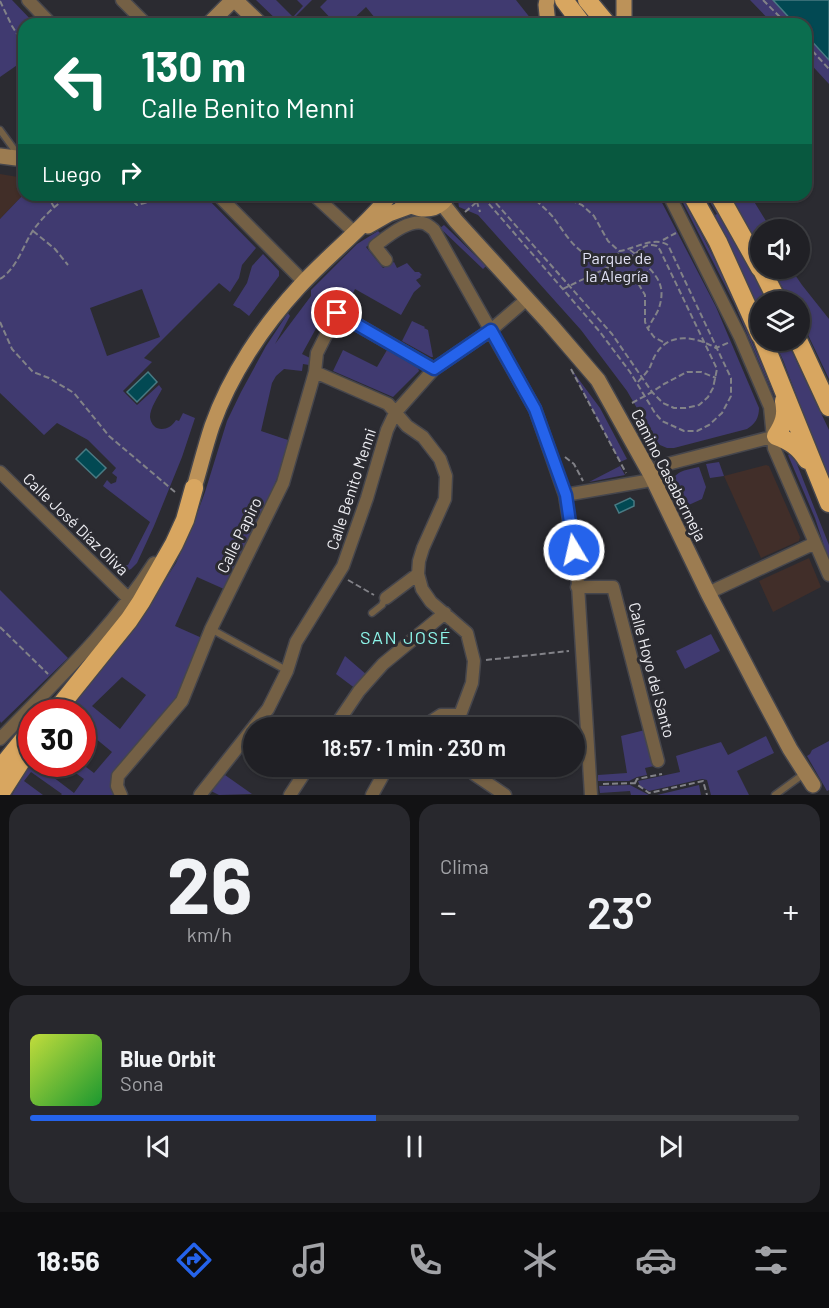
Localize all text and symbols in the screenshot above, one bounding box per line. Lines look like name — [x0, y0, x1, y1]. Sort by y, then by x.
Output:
text: 130 m — [141, 40, 246, 90]
icon: left — [42, 42, 120, 120]
text: Calle Benito Menni — [141, 91, 355, 123]
icon: right — [114, 156, 147, 189]
text: Luego — [42, 160, 102, 186]
map controls — [750, 219, 810, 351]
button: sound — [750, 219, 810, 279]
park label: Parque de la Alegría — [582, 248, 652, 285]
pin — [311, 287, 362, 338]
button: layers — [750, 291, 810, 351]
icon: arrive — [320, 296, 353, 329]
street label: Camino Casabermeja — [628, 405, 711, 544]
street label: Calle Benito Menni — [322, 426, 379, 552]
street label: Calle José Díaz Oliva — [20, 468, 133, 579]
street label: Calle Papiro — [212, 494, 265, 576]
position arrow — [542, 518, 606, 582]
street label: Calle Hoyo del Santo — [625, 600, 680, 740]
district label: SAN JOSÉ — [360, 626, 452, 648]
speed limit sign: 30 — [18, 699, 96, 777]
text: 18:57 · 1 min · 230 m — [322, 734, 506, 760]
text: 26 — [167, 836, 252, 930]
text: Clima — [440, 854, 489, 878]
text: 23° — [587, 884, 652, 938]
text: − — [440, 891, 457, 931]
text: + — [783, 891, 799, 931]
text: km/h — [187, 922, 232, 946]
text: Blue Orbit — [120, 1045, 216, 1071]
text: Sona — [120, 1071, 164, 1095]
icon: previous — [142, 1130, 175, 1163]
icon: pause — [398, 1130, 431, 1163]
icon: next — [654, 1130, 687, 1163]
icon: directions — [173, 1239, 215, 1281]
icon: music — [289, 1239, 331, 1281]
icon: phone — [404, 1239, 446, 1281]
icon: climate — [519, 1239, 561, 1281]
icon: car — [635, 1239, 677, 1281]
icon: filters — [750, 1239, 792, 1281]
text: 18:56 — [37, 1244, 100, 1276]

